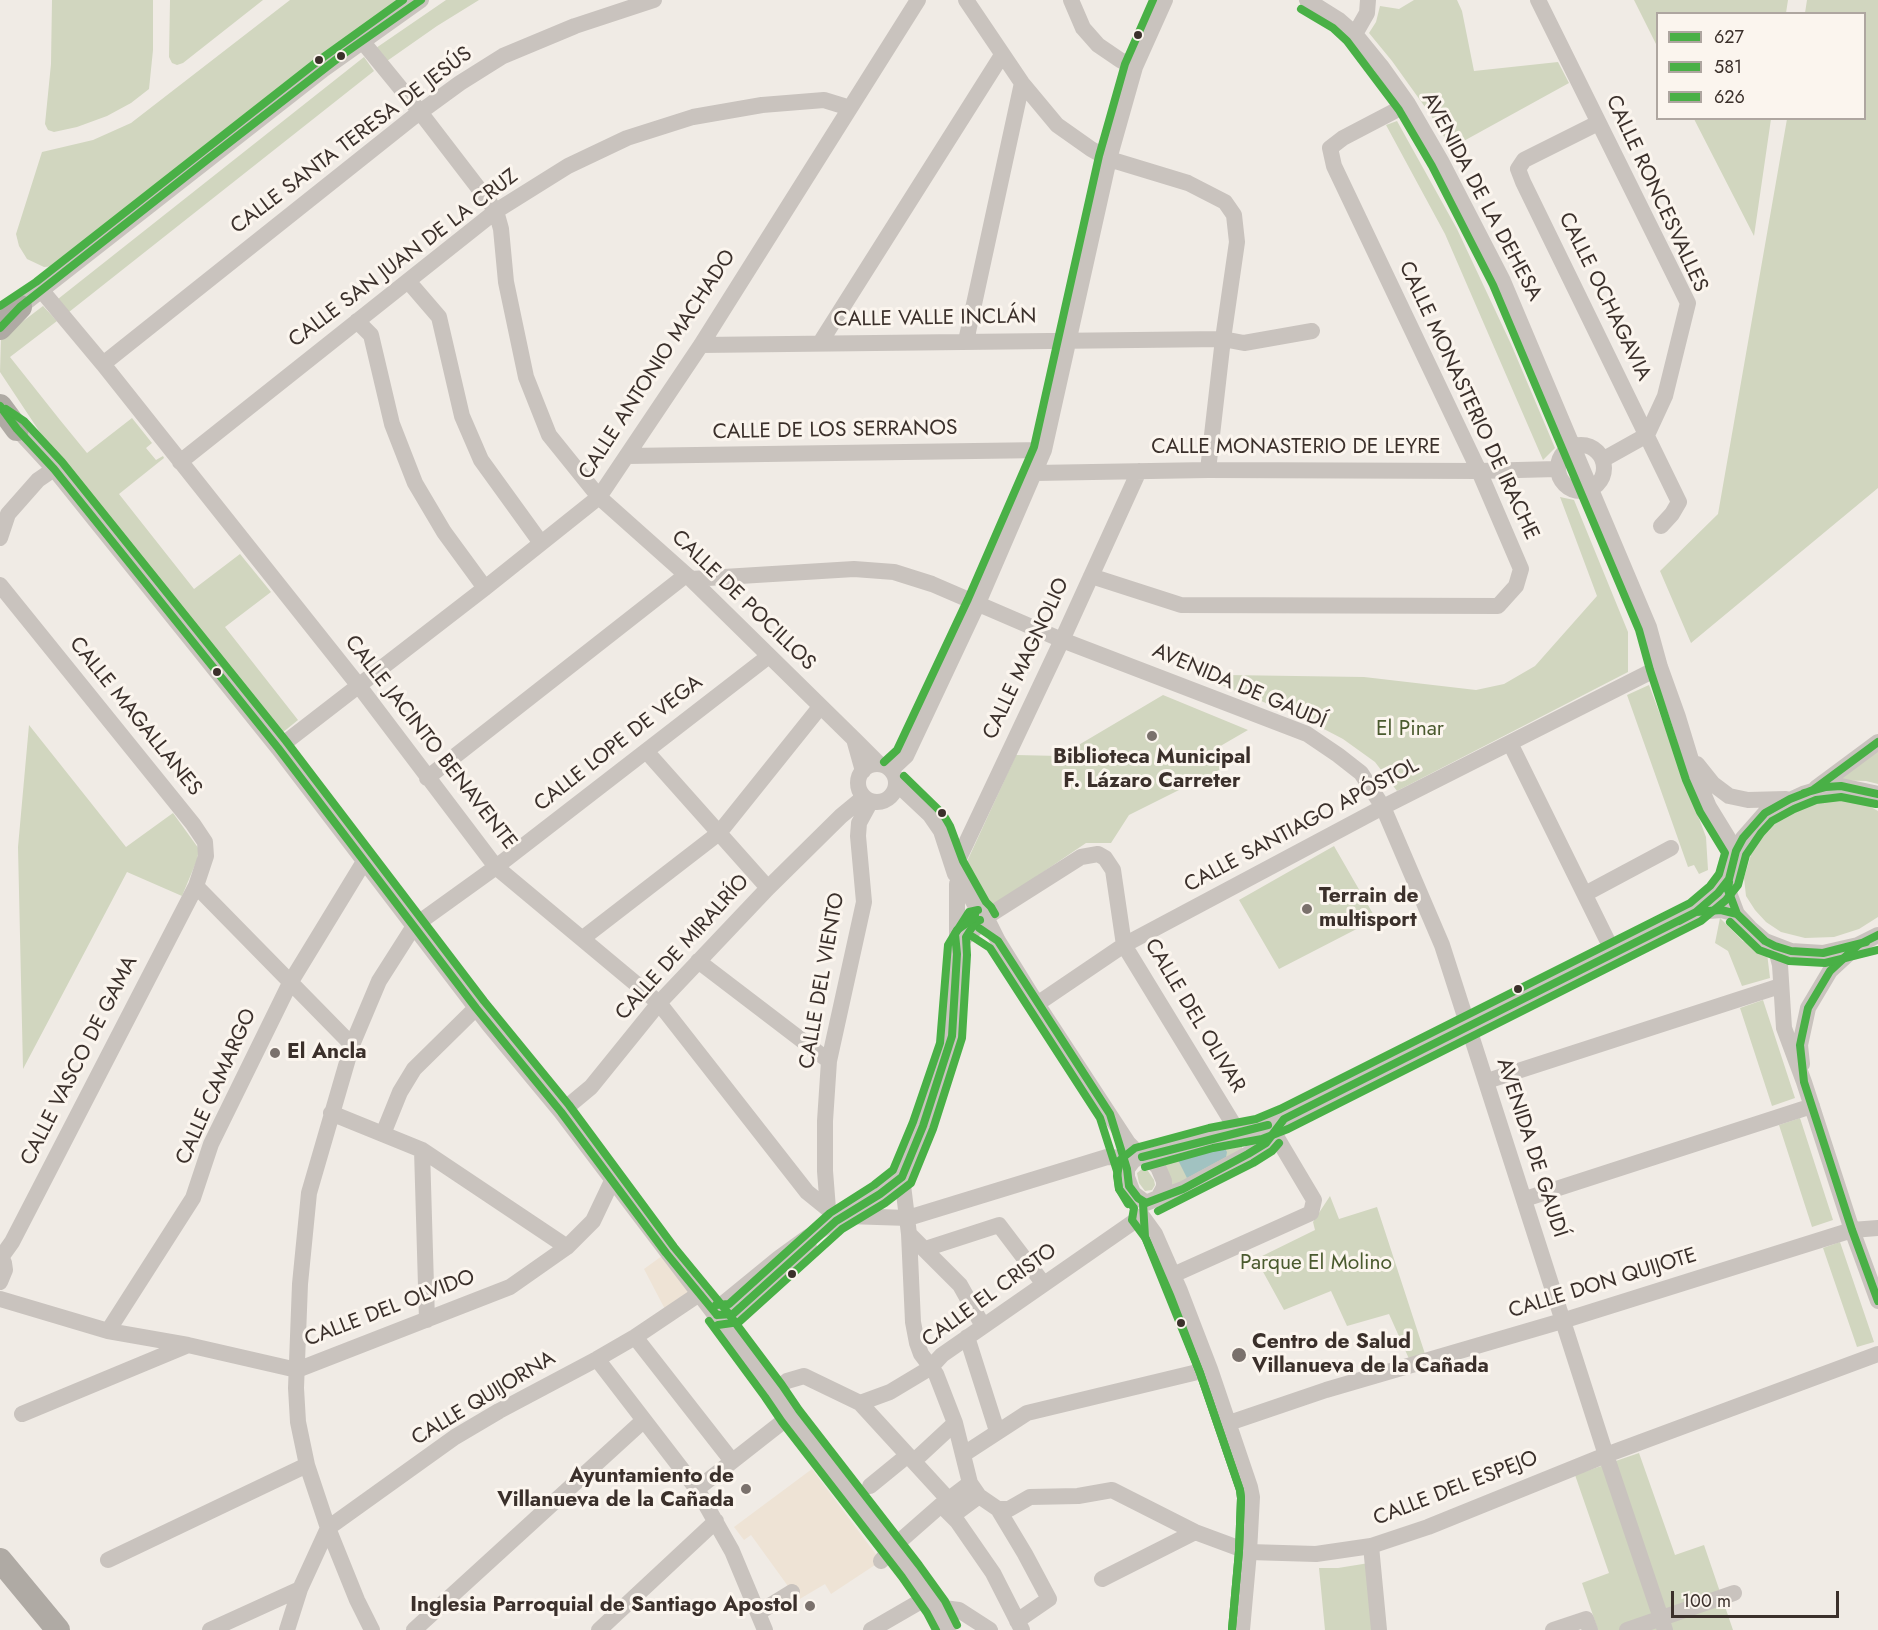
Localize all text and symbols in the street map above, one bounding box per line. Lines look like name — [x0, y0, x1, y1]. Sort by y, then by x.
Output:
legend — [1656, 12, 1866, 120]
text: 627 — [1714, 24, 1744, 50]
unlabelled marker — [1132, 29, 1144, 41]
street label: CALLE SANTA TERESA DE JESÚS — [226, 42, 478, 240]
unlabelled marker — [335, 50, 347, 62]
unlabelled marker — [313, 54, 325, 66]
text: 581 — [1714, 54, 1742, 80]
text: 626 — [1714, 84, 1745, 110]
street label: AVENIDA DE LA DEHESA — [1415, 88, 1547, 306]
street label: CALLE RONCESVALLES — [1599, 92, 1713, 296]
street label: CALLE SAN JUAN DE LA CRUZ — [284, 165, 524, 353]
street label: CALLE OCHAGAVIA — [1552, 209, 1656, 385]
street label: CALLE ANTONIO MACHADO — [574, 245, 742, 485]
street label: CALLE MONASTERIO DE IRACHE — [1392, 258, 1544, 544]
street label: CALLE VALLE INCLÁN — [833, 305, 1037, 333]
street label: CALLE DE LOS SERRANOS — [712, 416, 958, 446]
street label: CALLE MONASTERIO DE LEYRE — [1151, 435, 1441, 461]
street label: CALLE DE POCILLOS — [666, 526, 820, 676]
street label: CALLE MAGNOLIO — [979, 574, 1075, 744]
street label: CALLE JACINTO BENAVENTE — [339, 631, 521, 855]
street label: CALLE MAGALLANES — [63, 632, 207, 802]
street label: AVENIDA DE GAUDÍ — [1148, 639, 1330, 735]
unlabelled marker — [211, 666, 223, 678]
street label: CALLE LOPE DE VEGA — [530, 671, 708, 817]
park label: El Pinar — [1376, 717, 1444, 743]
marker: Biblioteca Municipal F. Lázaro Carreter — [1145, 729, 1159, 743]
place label: Biblioteca Municipal F. Lázaro Carreter — [1053, 745, 1251, 795]
street label: CALLE SANTIAGO APÓSTOL — [1180, 753, 1424, 899]
unlabelled marker — [936, 807, 948, 819]
street label: CALLE DE MIRALRÍO — [611, 870, 755, 1026]
place label: Terrain de multisport — [1319, 884, 1418, 934]
street label: CALLE DEL VIENTO — [795, 891, 851, 1071]
marker: Terrain de multisport — [1300, 902, 1314, 916]
street label: CALLE DEL OLIVAR — [1138, 935, 1250, 1097]
street label: CALLE VASCO DE GAMA — [16, 952, 144, 1170]
unlabelled marker — [1512, 983, 1524, 995]
street label: CALLE CAMARGO — [171, 1005, 263, 1169]
place label: El Ancla — [287, 1040, 367, 1066]
marker: El Ancla — [268, 1046, 282, 1060]
street label: AVENIDA DE GAUDÍ — [1490, 1055, 1572, 1241]
street label: CALLE EL CRISTO — [918, 1239, 1062, 1353]
street label: CALLE DON QUIJOTE — [1506, 1243, 1700, 1325]
park label: Parque El Molino — [1240, 1251, 1392, 1277]
street label: CALLE DEL OLVIDO — [301, 1265, 479, 1353]
unlabelled marker — [786, 1268, 798, 1280]
unlabelled marker — [1175, 1317, 1187, 1329]
place label: Centro de Salud Villanueva de la Cañada — [1252, 1330, 1489, 1380]
street label: CALLE QUIJORNA — [408, 1346, 560, 1452]
marker: Centro de Salud Villanueva de la Cañada — [1230, 1346, 1248, 1364]
street label: CALLE DEL ESPEJO — [1370, 1446, 1542, 1532]
place label: Ayuntamiento de Villanueva de la Cañada — [497, 1464, 734, 1514]
marker: Ayuntamiento de Villanueva de la Cañada — [739, 1482, 753, 1496]
scale bar — [1674, 1579, 1842, 1617]
text: 100 m — [1682, 1588, 1731, 1614]
place label: Inglesia Parroquial de Santiago Apostol — [410, 1593, 798, 1619]
marker: Inglesia Parroquial de Santiago Apostol — [803, 1599, 817, 1613]

